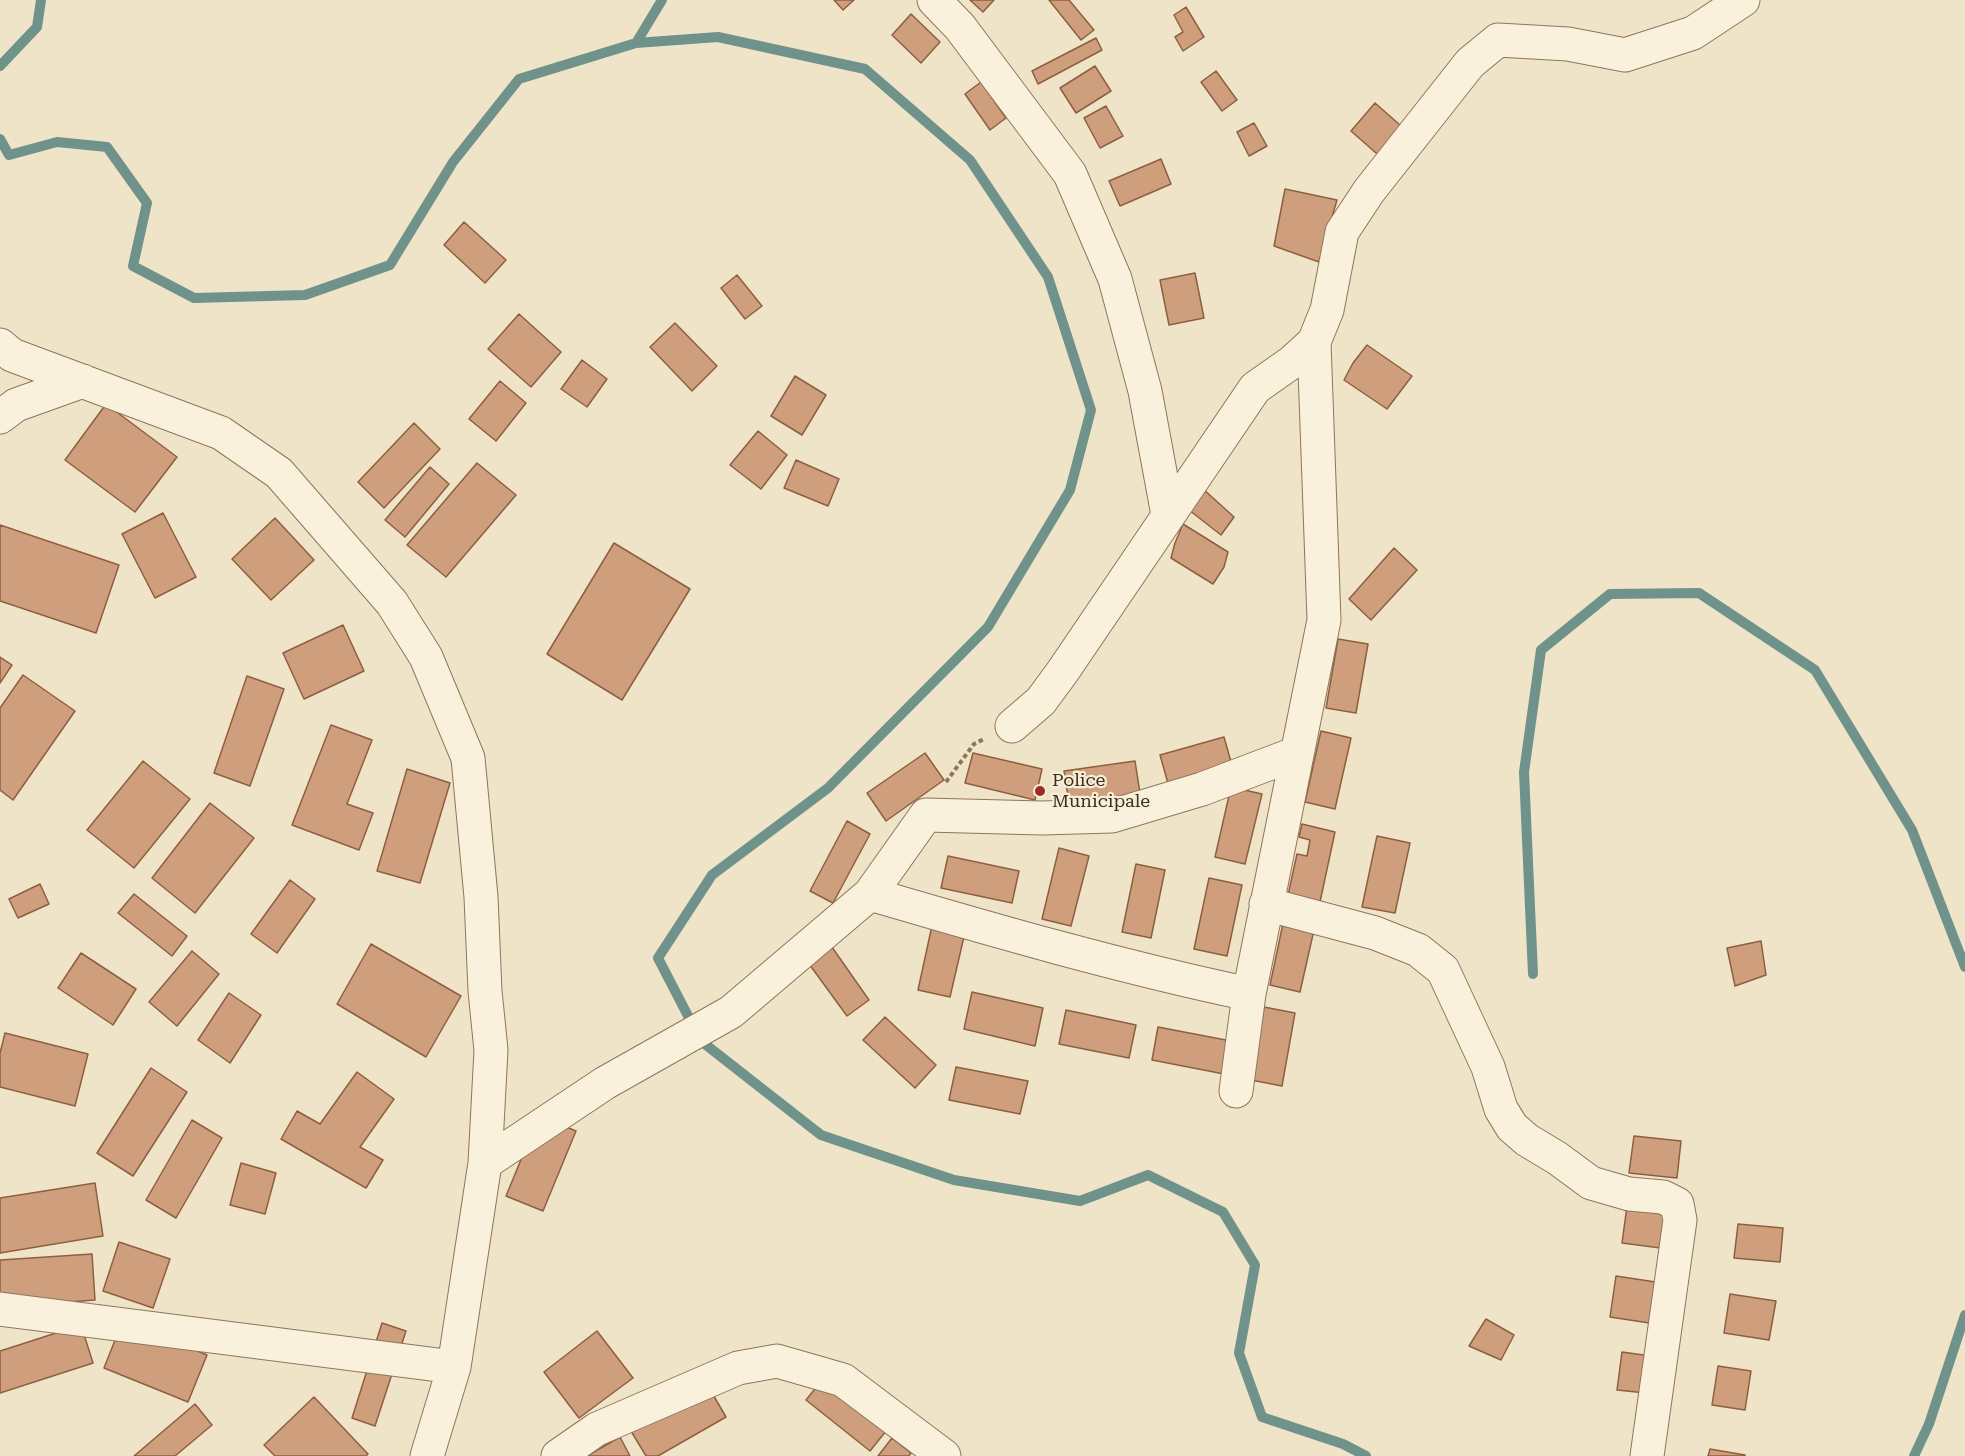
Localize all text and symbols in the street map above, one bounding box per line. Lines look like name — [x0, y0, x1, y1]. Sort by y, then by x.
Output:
place label: Police Municipale — [1052, 770, 1150, 812]
marker: Police Municipale — [1033, 784, 1047, 798]

